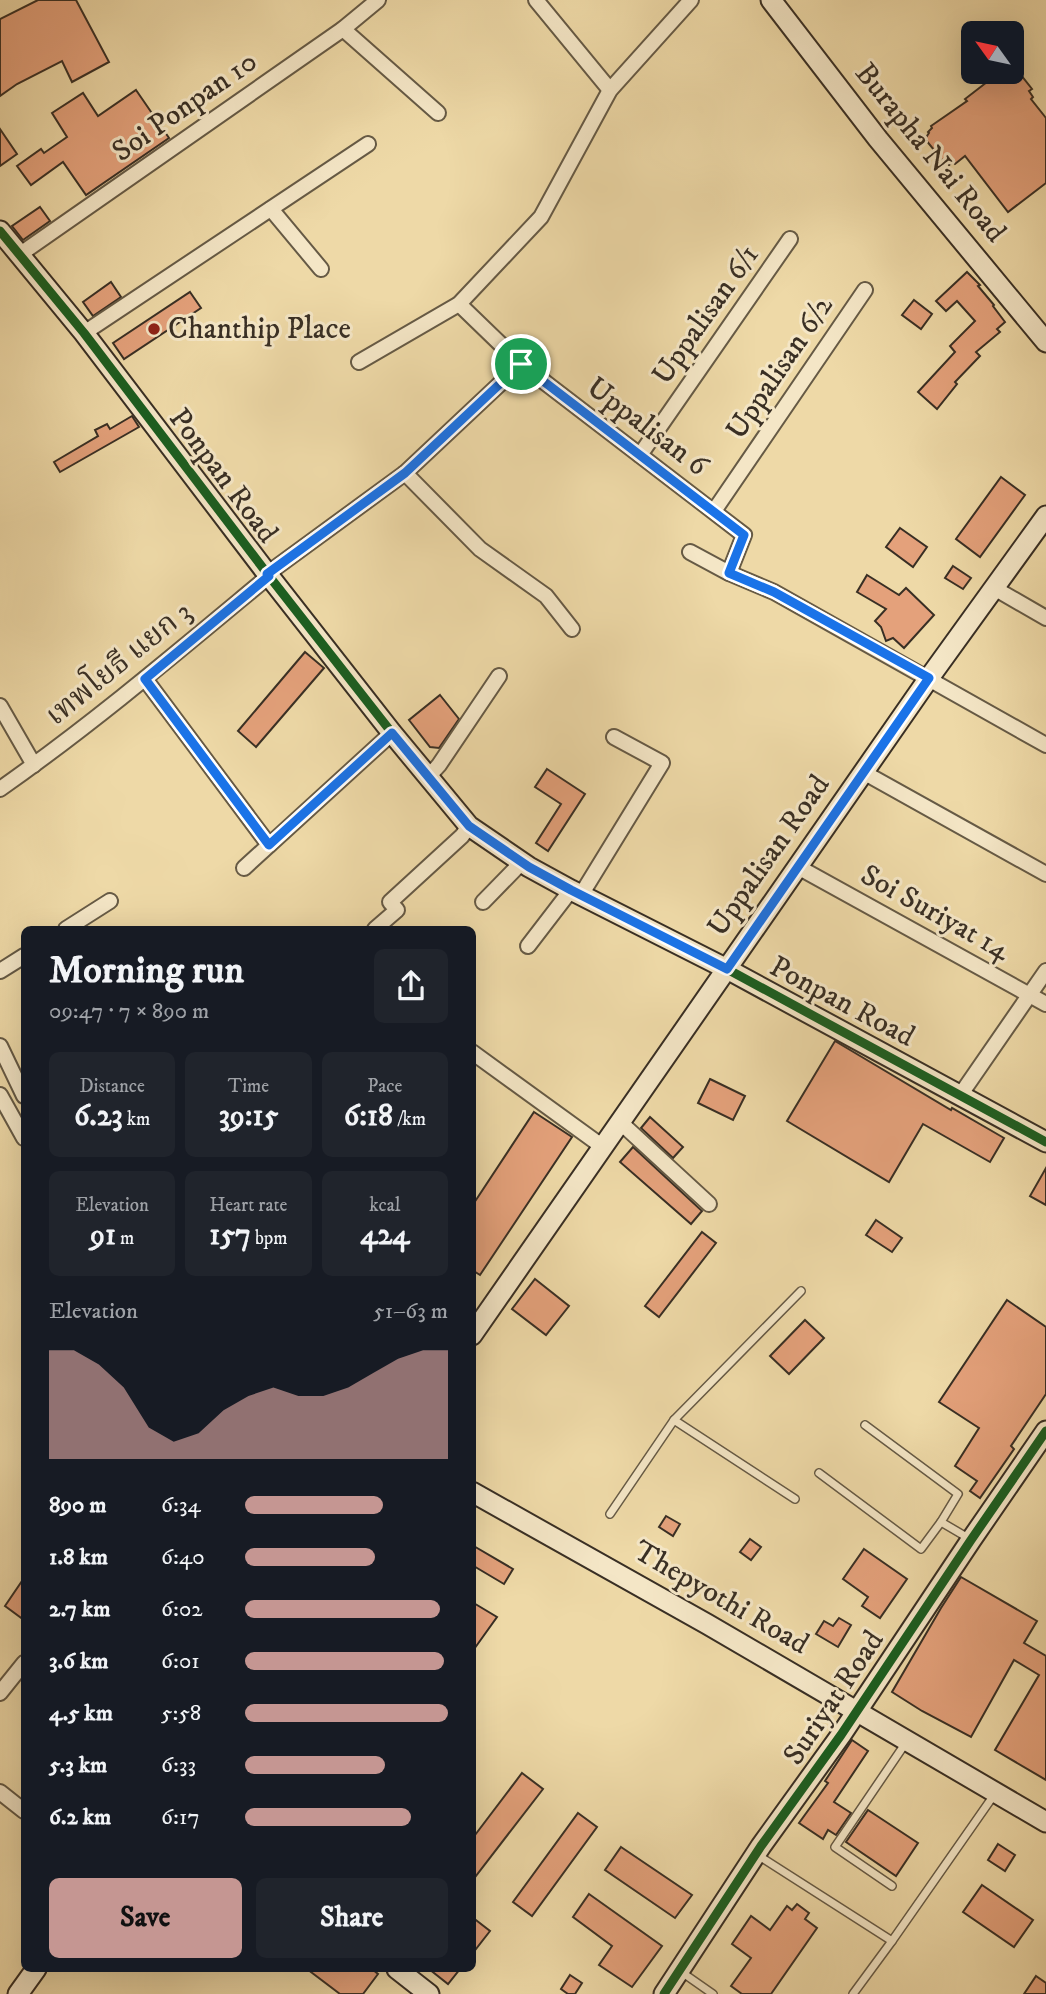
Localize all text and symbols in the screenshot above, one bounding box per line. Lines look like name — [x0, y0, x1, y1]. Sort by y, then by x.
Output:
north arrow — [961, 21, 1024, 84]
map controls — [961, 21, 1024, 84]
street label: Soi Ponpan 10 — [105, 43, 265, 171]
street label: Burapha Nai Road — [846, 56, 1014, 250]
street label: Uppalisan 6/1 — [644, 238, 768, 392]
street label: Uppalisan 6/2 — [718, 289, 842, 447]
place label: Chanthip Place — [168, 311, 351, 348]
marker: Chanthip Place — [146, 321, 162, 337]
pin — [491, 334, 551, 394]
icon: arrive — [502, 345, 540, 383]
street label: Uppalisan 6 — [579, 369, 716, 486]
street label: Ponpan Road — [160, 401, 286, 551]
street label: เทพโยธี แยก 3 — [36, 591, 200, 734]
street label: Uppalisan Road — [700, 768, 838, 944]
street label: Soi Suriyat 14 — [854, 857, 1017, 970]
text: Morning run — [49, 947, 244, 995]
street label: Ponpan Road — [763, 948, 921, 1056]
button: share — [374, 949, 448, 1023]
text: 09:47 · 7 × 890 m — [49, 997, 209, 1026]
text: Distance — [79, 1075, 145, 1098]
text: Time — [228, 1075, 269, 1098]
text: Pace — [367, 1075, 402, 1098]
text: 6.23 — [74, 1098, 123, 1135]
text: 39:15 — [219, 1098, 278, 1135]
text: 6:18 — [344, 1098, 393, 1135]
text: km — [123, 1108, 150, 1131]
text: /km — [393, 1108, 426, 1131]
text: Elevation — [75, 1194, 149, 1217]
text: Heart rate — [210, 1194, 287, 1217]
text: kcal — [369, 1194, 400, 1217]
text: 91 — [90, 1217, 116, 1254]
text: 157 — [209, 1217, 251, 1254]
text: 424 — [360, 1217, 409, 1254]
text: m — [116, 1227, 134, 1250]
text: bpm — [251, 1227, 288, 1250]
text: Elevation — [49, 1297, 138, 1326]
text: 51–63 m — [373, 1297, 448, 1326]
text: 890 m — [49, 1491, 107, 1520]
text: 6:34 — [161, 1491, 201, 1520]
street label: Thepyothi Road — [627, 1533, 815, 1663]
text: 1.8 km — [49, 1543, 108, 1572]
text: 6:40 — [161, 1543, 205, 1572]
text: 2.7 km — [49, 1595, 110, 1624]
text: 6:02 — [161, 1595, 203, 1624]
street label: Suriyat Road — [776, 1624, 892, 1772]
text: 3.6 km — [49, 1647, 109, 1676]
text: 6:01 — [161, 1647, 200, 1676]
text: 4.5 km — [49, 1699, 113, 1728]
text: 5:58 — [161, 1699, 201, 1728]
text: 5.3 km — [49, 1751, 107, 1780]
text: 6:33 — [161, 1751, 196, 1780]
text: 6.2 km — [49, 1803, 111, 1832]
text: 6:17 — [161, 1803, 200, 1832]
button: Save — [49, 1878, 242, 1958]
button: Share — [256, 1878, 448, 1958]

